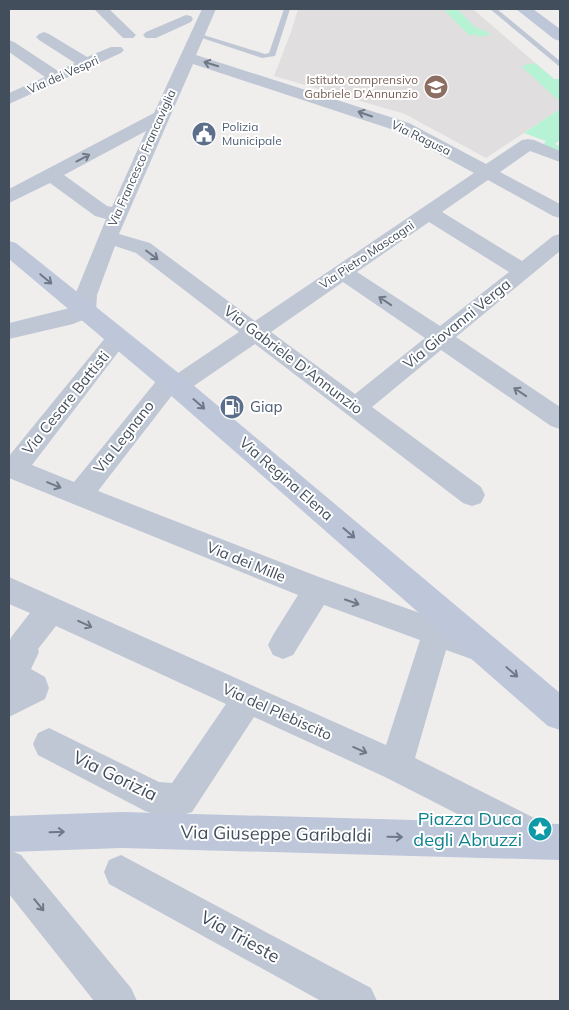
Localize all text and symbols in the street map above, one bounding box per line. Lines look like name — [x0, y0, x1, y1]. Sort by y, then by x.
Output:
street label: Via dei Vespri — [25, 52, 101, 97]
one-way arrow — [203, 59, 219, 68]
place label: Istituto comprensivo Gabriele D'Annunzio — [304, 72, 418, 101]
school or university icon: Istituto comprensivo Gabriele D'Annunzio — [423, 74, 449, 100]
street label: Via Francesco Francaviglia — [105, 87, 179, 229]
one-way arrow — [358, 109, 374, 118]
street label: Via Ragusa — [389, 117, 453, 158]
place label: Polizia Municipale — [222, 119, 282, 148]
public building icon: Polizia Municipale — [191, 121, 217, 147]
one-way arrow — [75, 153, 90, 162]
street label: Via Pietro Mascagni — [317, 217, 417, 292]
one-way arrow — [145, 249, 158, 260]
one-way arrow — [39, 273, 52, 284]
street label: Via Giovanni Verga — [399, 274, 514, 373]
one-way arrow — [378, 296, 392, 306]
street label: Via Gabriele D'Annunzio — [220, 301, 367, 418]
street label: Via Cesare Battisti — [18, 347, 113, 458]
one-way arrow — [513, 387, 527, 397]
fuel station icon: Giap — [219, 394, 245, 420]
street label: Via Legnano — [89, 396, 158, 477]
place label: Giap — [250, 397, 283, 416]
one-way arrow — [192, 399, 205, 410]
street label: Via Regina Elena — [236, 433, 337, 524]
one-way arrow — [46, 481, 61, 490]
one-way arrow — [342, 527, 355, 538]
street label: Via dei Mille — [204, 537, 288, 586]
one-way arrow — [343, 598, 359, 607]
one-way arrow — [77, 620, 92, 630]
one-way arrow — [506, 667, 519, 678]
street label: Via del Plebiscito — [220, 679, 335, 744]
street label: Via Gorizia — [69, 745, 161, 806]
one-way arrow — [352, 745, 367, 755]
place label: Piazza Duca degli Abruzzi — [413, 807, 522, 851]
place icon: Piazza Duca degli Abruzzi — [527, 816, 553, 842]
street label: Via Giuseppe Garibaldi — [180, 820, 372, 847]
one-way arrow — [49, 828, 65, 837]
one-way arrow — [387, 832, 403, 841]
one-way arrow — [34, 898, 45, 911]
street label: Via Trieste — [196, 905, 284, 968]

